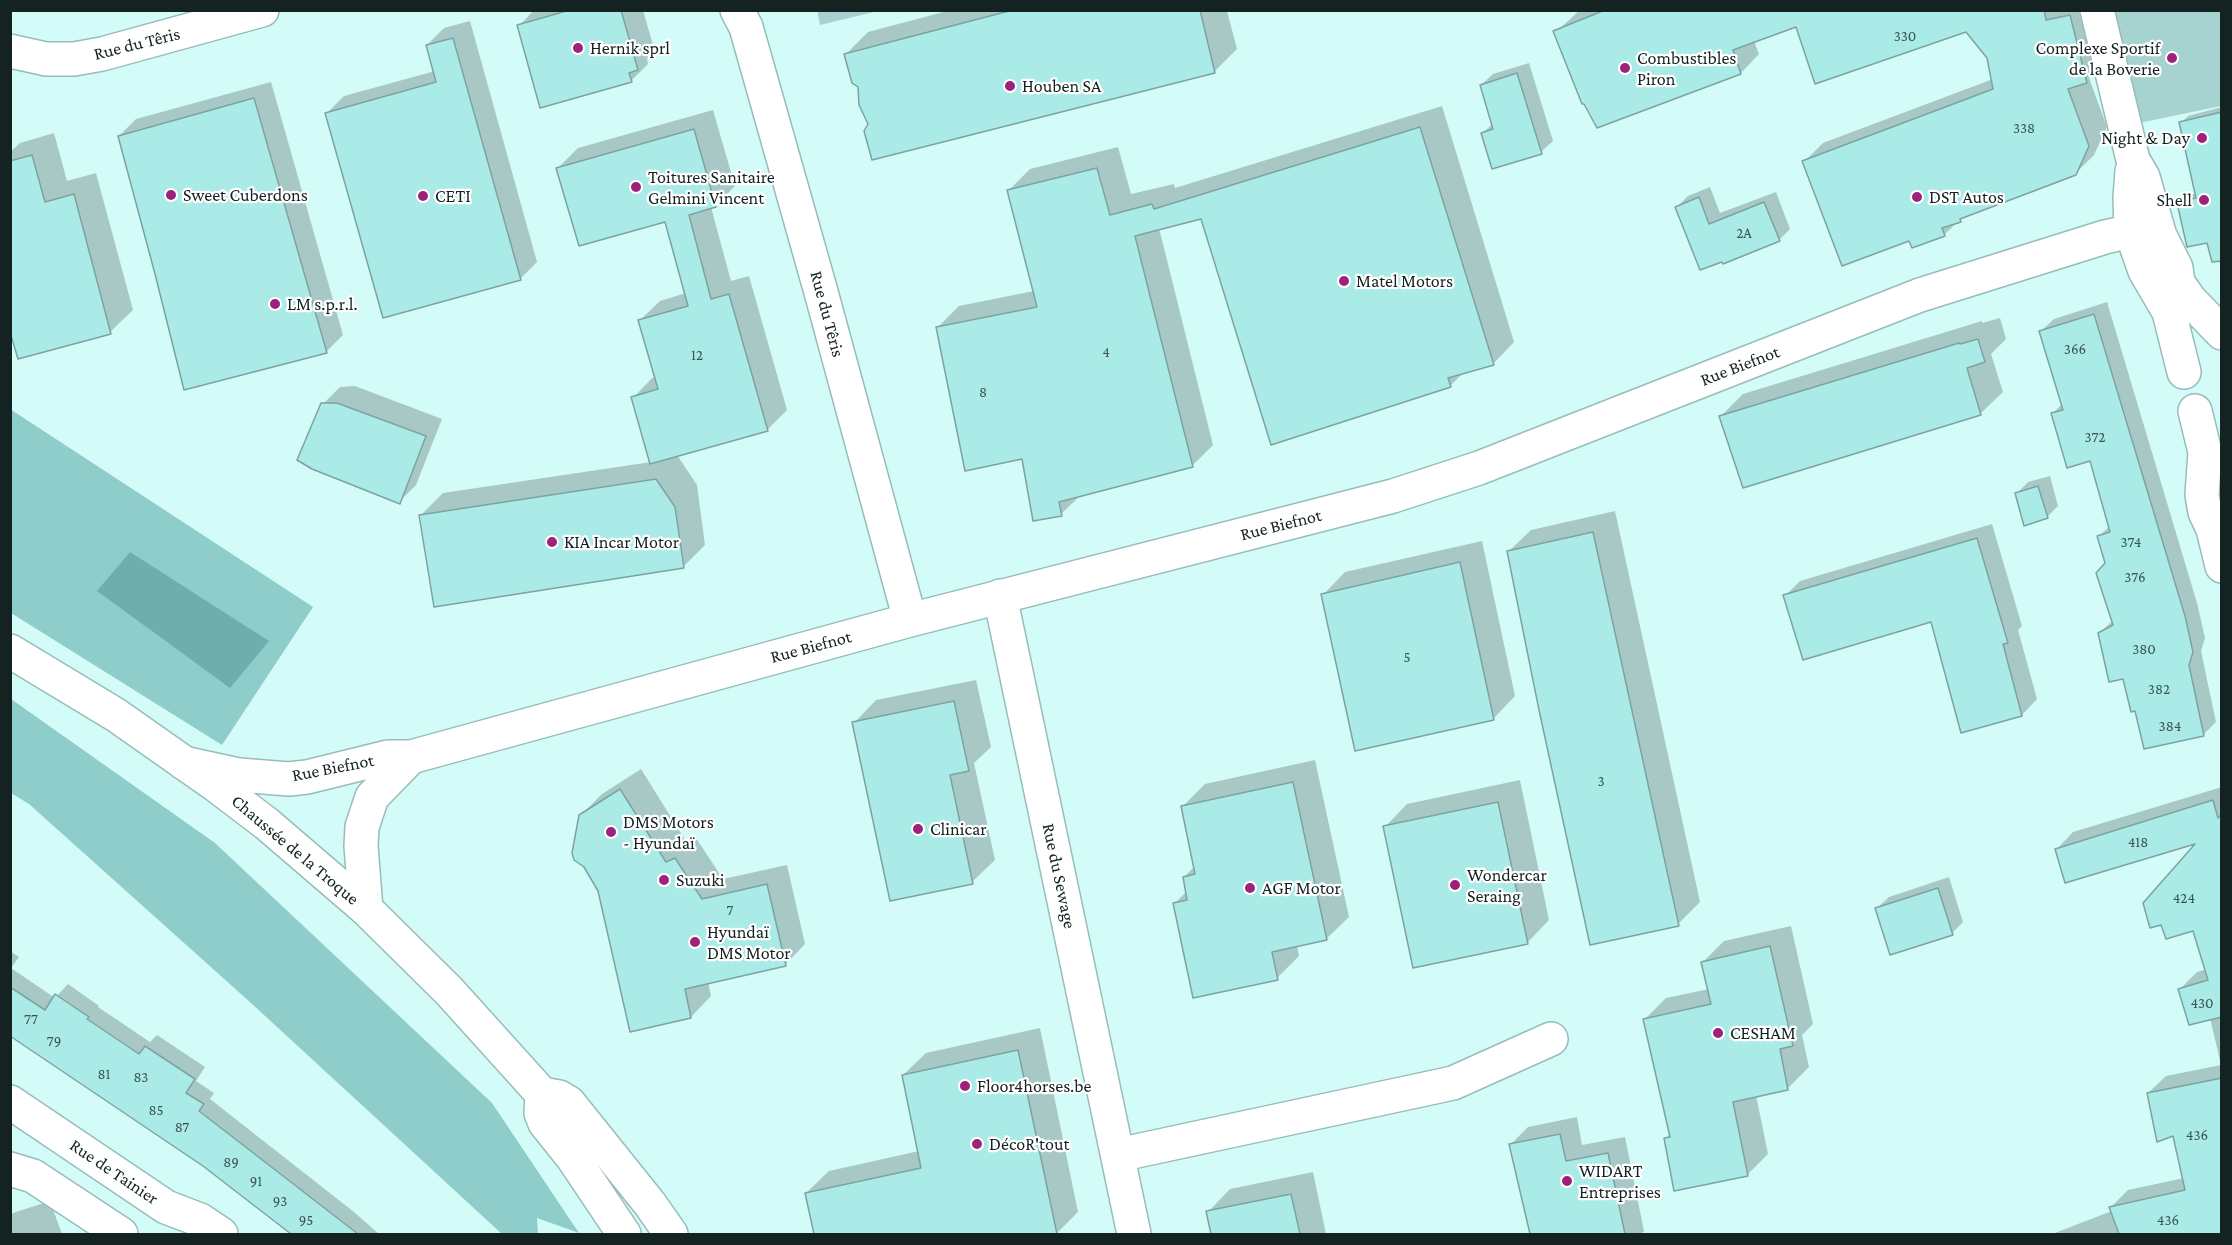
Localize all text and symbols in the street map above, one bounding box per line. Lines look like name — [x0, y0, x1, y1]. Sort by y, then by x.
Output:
street label: Rue du Têris — [92, 23, 182, 65]
house number: 330 — [1894, 27, 1916, 45]
place label: Hernik sprl — [590, 37, 670, 59]
place label: Complexe Sportif de la Boverie — [2036, 37, 2160, 80]
marker: Hernik sprl — [571, 41, 585, 55]
place label: Combustibles Piron — [1637, 47, 1736, 90]
marker: Complexe Sportif de la Boverie — [2165, 51, 2179, 65]
marker: Combustibles Piron — [1618, 61, 1632, 75]
place label: Houben SA — [1022, 75, 1101, 97]
marker: Houben SA — [1003, 79, 1017, 93]
house number: 338 — [2013, 119, 2035, 137]
place label: Night & Day — [2101, 127, 2190, 149]
marker: Night & Day — [2195, 131, 2209, 145]
place label: Toitures Sanitaire Gelmini Vincent — [648, 166, 775, 208]
marker: Toitures Sanitaire Gelmini Vincent — [629, 180, 643, 194]
place label: Sweet Cuberdons — [183, 184, 308, 206]
place label: CETI — [435, 185, 471, 207]
place label: DST Autos — [1929, 186, 2004, 208]
marker: Sweet Cuberdons — [164, 188, 178, 202]
marker: CETI — [416, 189, 430, 203]
place label: Shell — [2157, 189, 2192, 211]
marker: DST Autos — [1910, 190, 1924, 204]
marker: Shell — [2197, 193, 2211, 207]
house number: 2A — [1736, 224, 1752, 242]
street label: Rue du Têris — [805, 269, 849, 359]
place label: Matel Motors — [1356, 270, 1453, 292]
marker: Matel Motors — [1337, 274, 1351, 288]
place label: LM s.p.r.l. — [287, 293, 358, 315]
marker: LM s.p.r.l. — [268, 297, 282, 311]
house number: 366 — [2064, 340, 2086, 358]
street label: Rue Biefnot — [1697, 341, 1783, 391]
house number: 4 — [1102, 343, 1110, 361]
house number: 12 — [691, 346, 703, 364]
house number: 8 — [979, 383, 987, 401]
house number: 372 — [2084, 428, 2106, 446]
street label: Rue Biefnot — [1238, 504, 1324, 546]
place label: KIA Incar Motor — [564, 531, 679, 553]
house number: 374 — [2120, 533, 2142, 551]
marker: KIA Incar Motor — [545, 535, 559, 549]
house number: 376 — [2124, 568, 2146, 586]
street label: Rue Biefnot — [768, 626, 854, 668]
house number: 380 — [2132, 640, 2156, 658]
house number: 5 — [1403, 648, 1411, 666]
house number: 382 — [2148, 680, 2170, 698]
house number: 384 — [2159, 717, 2181, 735]
street label: Rue Biefnot — [290, 749, 376, 787]
house number: 3 — [1597, 772, 1605, 790]
street label: Chaussée de la Troque — [227, 790, 363, 910]
place label: DMS Motors - Hyundaï — [623, 811, 714, 854]
place label: Clinicar — [930, 818, 987, 840]
street label: Rue du Sewage — [1037, 821, 1081, 931]
marker: Clinicar — [911, 822, 925, 836]
marker: DMS Motors - Hyundaï — [604, 825, 618, 839]
house number: 418 — [2128, 833, 2148, 851]
place label: Wondercar Seraing — [1467, 864, 1547, 906]
place label: Suzuki — [676, 869, 724, 891]
marker: Suzuki — [657, 873, 671, 887]
place label: AGF Motor — [1262, 877, 1341, 899]
marker: Wondercar Seraing — [1448, 878, 1462, 892]
marker: AGF Motor — [1243, 881, 1257, 895]
house number: 424 — [2173, 889, 2195, 907]
house number: 7 — [727, 901, 733, 919]
place label: Hyundaï DMS Motor — [707, 921, 791, 964]
marker: Hyundaï DMS Motor — [688, 935, 702, 949]
house number: 430 — [2190, 994, 2214, 1012]
house number: 77 — [24, 1010, 38, 1028]
place label: CESHAM — [1730, 1022, 1796, 1044]
marker: CESHAM — [1711, 1026, 1725, 1040]
house number: 79 — [47, 1032, 61, 1050]
house number: 81 — [97, 1065, 111, 1083]
house number: 83 — [134, 1068, 148, 1086]
place label: Floor4horses.be — [977, 1075, 1091, 1097]
marker: Floor4horses.be — [958, 1079, 972, 1093]
house number: 85 — [149, 1101, 163, 1119]
house number: 87 — [175, 1118, 189, 1136]
house number: 436 — [2186, 1126, 2208, 1144]
place label: DécoR'tout — [989, 1133, 1069, 1155]
street label: Rue de Tainier — [66, 1134, 162, 1210]
marker: DécoR'tout — [970, 1137, 984, 1151]
house number: 89 — [223, 1153, 239, 1171]
place label: WIDART Entreprises — [1579, 1160, 1661, 1202]
house number: 91 — [250, 1172, 262, 1190]
marker: WIDART Entreprises — [1560, 1174, 1574, 1188]
house number: 93 — [273, 1192, 287, 1210]
house number: 95 — [299, 1211, 313, 1229]
house number: 436 — [2157, 1211, 2179, 1229]

